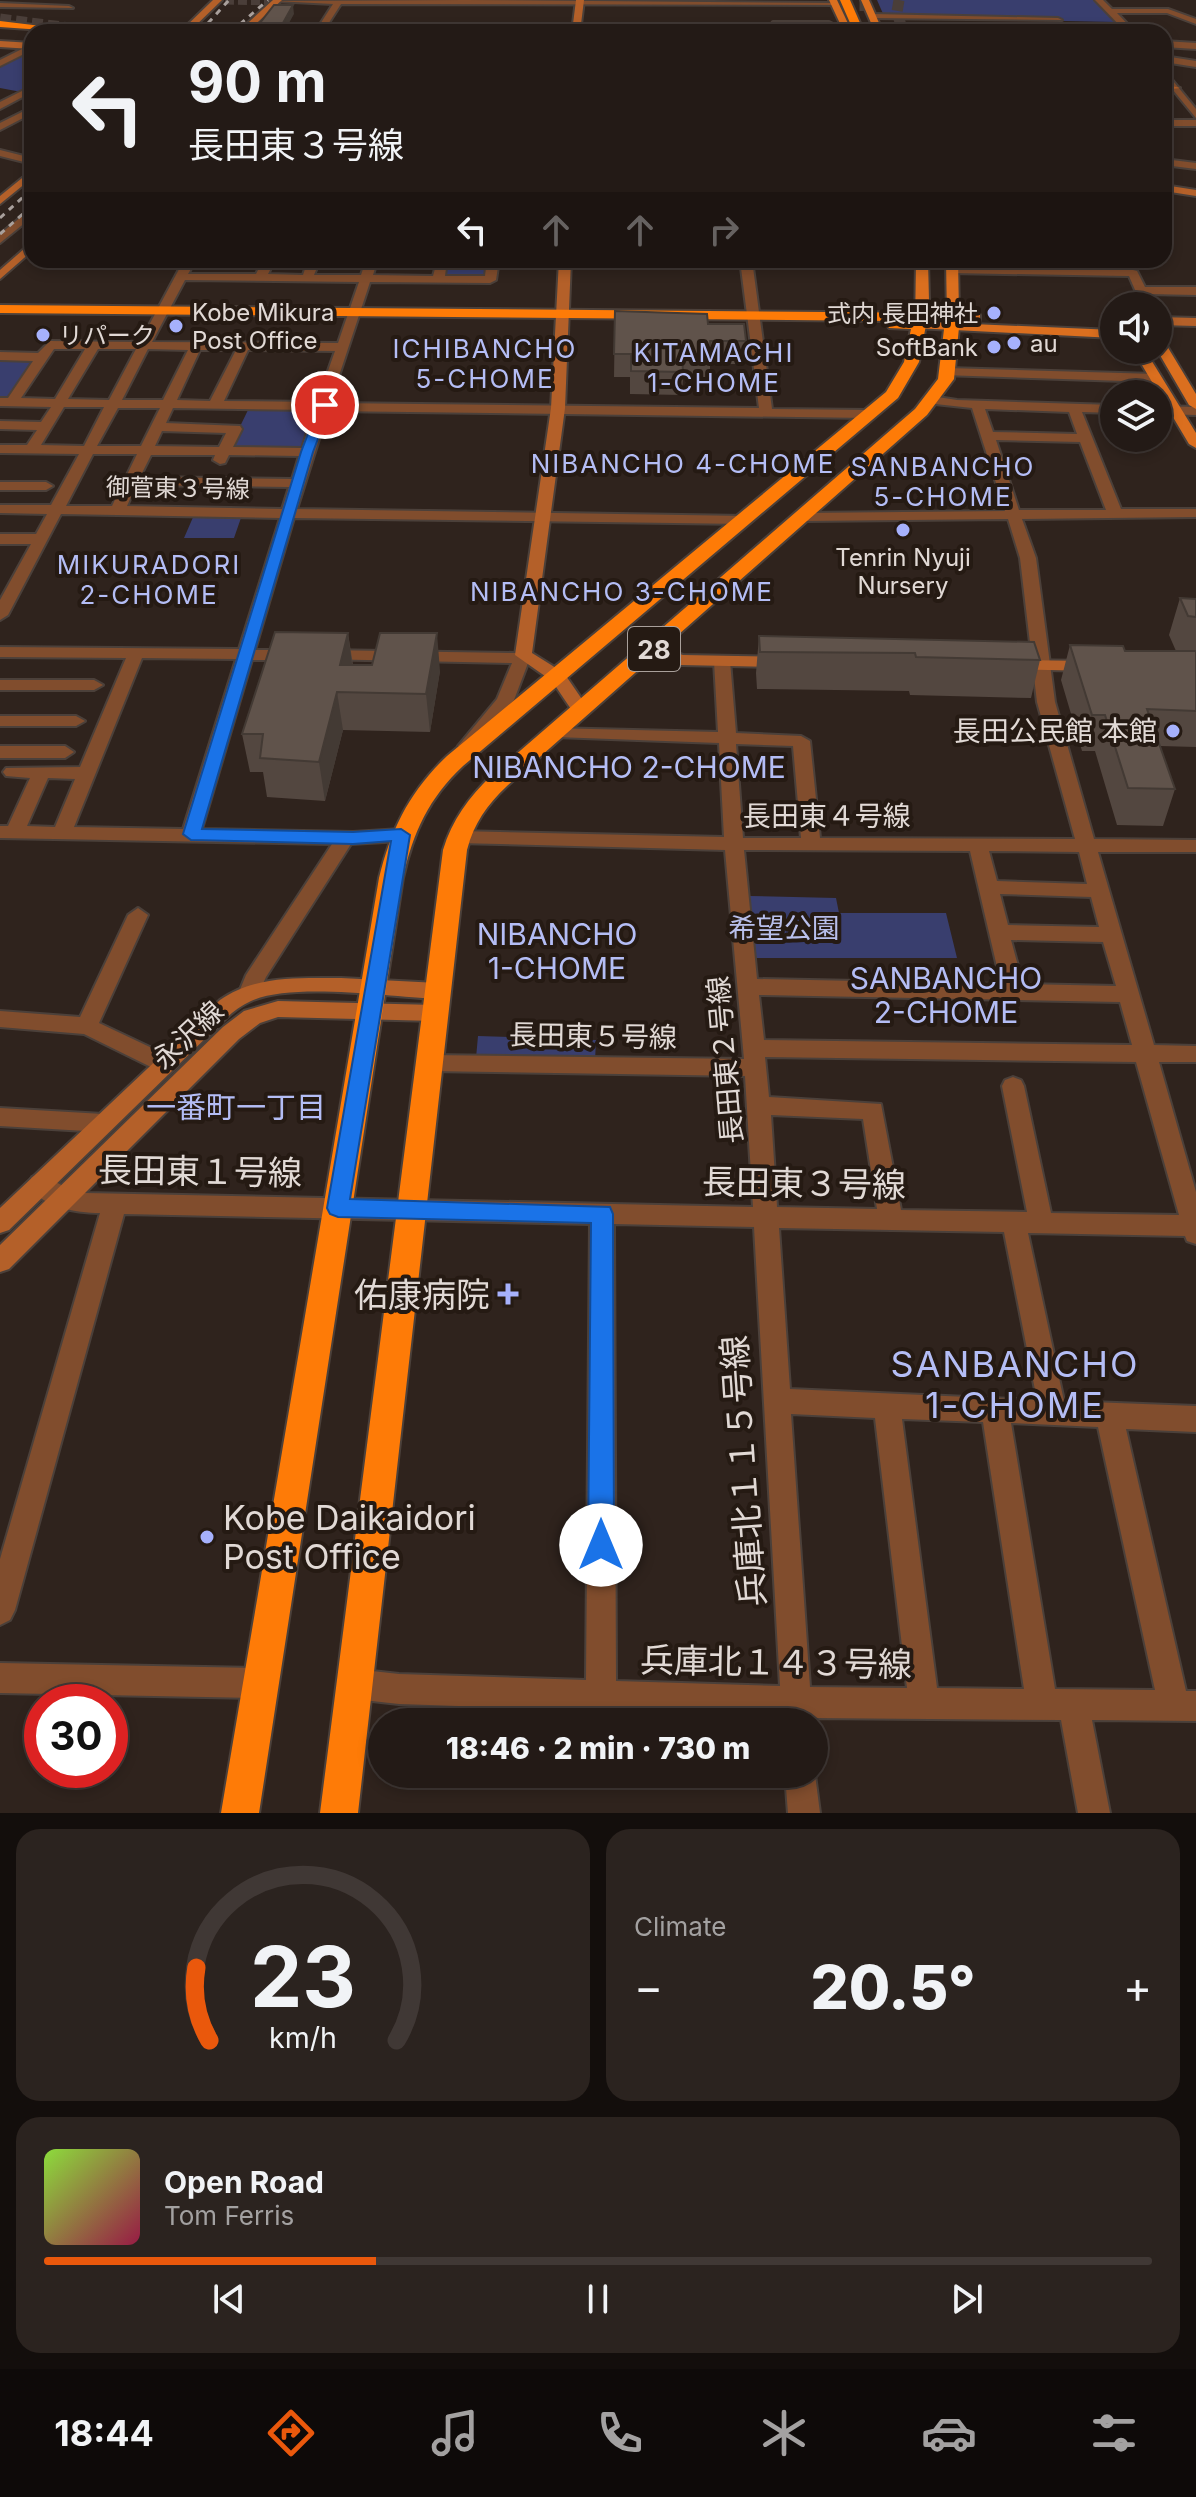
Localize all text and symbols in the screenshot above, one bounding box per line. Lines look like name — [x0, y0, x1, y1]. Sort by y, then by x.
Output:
text: 90 m — [188, 48, 327, 116]
icon: left — [56, 56, 160, 160]
text: 長田東３号線 — [188, 123, 404, 167]
icon: left — [450, 208, 494, 252]
icon: ahead — [534, 208, 578, 252]
icon: ahead — [618, 208, 662, 252]
icon: right — [702, 208, 746, 252]
map controls — [1100, 292, 1172, 452]
button: sound — [1100, 292, 1172, 364]
place label: Kobe Mikura Post Office — [192, 298, 334, 355]
place label: 式内 長田神社 — [827, 299, 978, 328]
marker: 式内 長田神社 — [985, 304, 1003, 322]
marker: Kobe Mikura Post Office — [167, 317, 185, 335]
place label: リパーク — [59, 321, 155, 350]
marker: リパーク — [34, 326, 52, 344]
place label: au — [1030, 329, 1058, 358]
district label: ICHIBANCHO 5-CHOME — [392, 333, 578, 394]
place label: SoftBank — [876, 333, 978, 362]
marker: au — [1005, 334, 1023, 352]
district label: KITAMACHI 1-CHOME — [634, 337, 794, 398]
marker: SoftBank — [985, 338, 1003, 356]
pin — [291, 371, 359, 439]
button: layers — [1100, 380, 1172, 452]
icon: arrive — [303, 383, 347, 427]
district label: NIBANCHO 4-CHOME — [531, 448, 835, 479]
district label: SANBANCHO 5-CHOME — [851, 451, 1035, 512]
street label: 御菅東３号線 — [106, 472, 250, 504]
marker: Tenrin Nyuji Nursery — [894, 521, 912, 539]
place label: Tenrin Nyuji Nursery — [835, 543, 971, 600]
district label: MIKURADORI 2-CHOME — [57, 549, 241, 610]
district label: NIBANCHO 3-CHOME — [470, 576, 774, 607]
road number: 28 — [628, 627, 680, 671]
place label: 長田公民館 本館 — [953, 714, 1157, 748]
marker: 長田公民館 本館 — [1164, 722, 1182, 740]
district label: NIBANCHO 2-CHOME — [472, 749, 786, 785]
street label: 長田東４号線 — [743, 799, 911, 833]
park label: 希望公園 — [728, 911, 840, 945]
district label: NIBANCHO 1-CHOME — [477, 916, 637, 986]
district label: SANBANCHO 2-CHOME — [850, 960, 1042, 1030]
street label: 長田東２号線 — [701, 975, 749, 1145]
street label: 永沢線 — [146, 994, 230, 1076]
street label: 長田東５号線 — [509, 1018, 677, 1054]
district label: 一番町一丁目 — [146, 1089, 326, 1125]
street label: 長田東１号線 — [98, 1149, 302, 1193]
street label: 長田東３号線 — [702, 1161, 906, 1205]
place label: 佑康病院 — [354, 1274, 490, 1315]
marker: 佑康病院 — [497, 1283, 519, 1305]
street label: 兵庫北１１５号線 — [713, 1334, 773, 1608]
district label: SANBANCHO 1-CHOME — [890, 1342, 1140, 1427]
place label: Kobe Daikaidori Post Office — [223, 1497, 476, 1577]
position arrow — [559, 1503, 643, 1587]
marker: Kobe Daikaidori Post Office — [198, 1528, 216, 1546]
street label: 兵庫北１４３号線 — [640, 1639, 912, 1685]
speed limit sign: 30 — [24, 1684, 128, 1788]
text: 18:46 · 2 min · 730 m — [446, 1730, 750, 1766]
text: Climate — [634, 1911, 726, 1942]
text: 23 — [250, 1926, 356, 2027]
text: 20.5° — [810, 1951, 976, 2023]
text: − — [634, 1960, 663, 2014]
text: + — [1123, 1960, 1152, 2014]
text: km/h — [269, 2020, 337, 2055]
text: Open Road — [164, 2164, 324, 2200]
text: Tom Ferris — [164, 2200, 294, 2231]
icon: previous — [207, 2277, 251, 2321]
icon: pause — [576, 2277, 620, 2321]
icon: next — [945, 2277, 989, 2321]
icon: directions — [263, 2405, 319, 2461]
icon: music — [427, 2405, 483, 2461]
icon: phone — [592, 2405, 648, 2461]
icon: climate — [756, 2405, 812, 2461]
icon: car — [921, 2405, 977, 2461]
icon: filters — [1086, 2405, 1142, 2461]
text: 18:44 — [54, 2411, 154, 2455]

